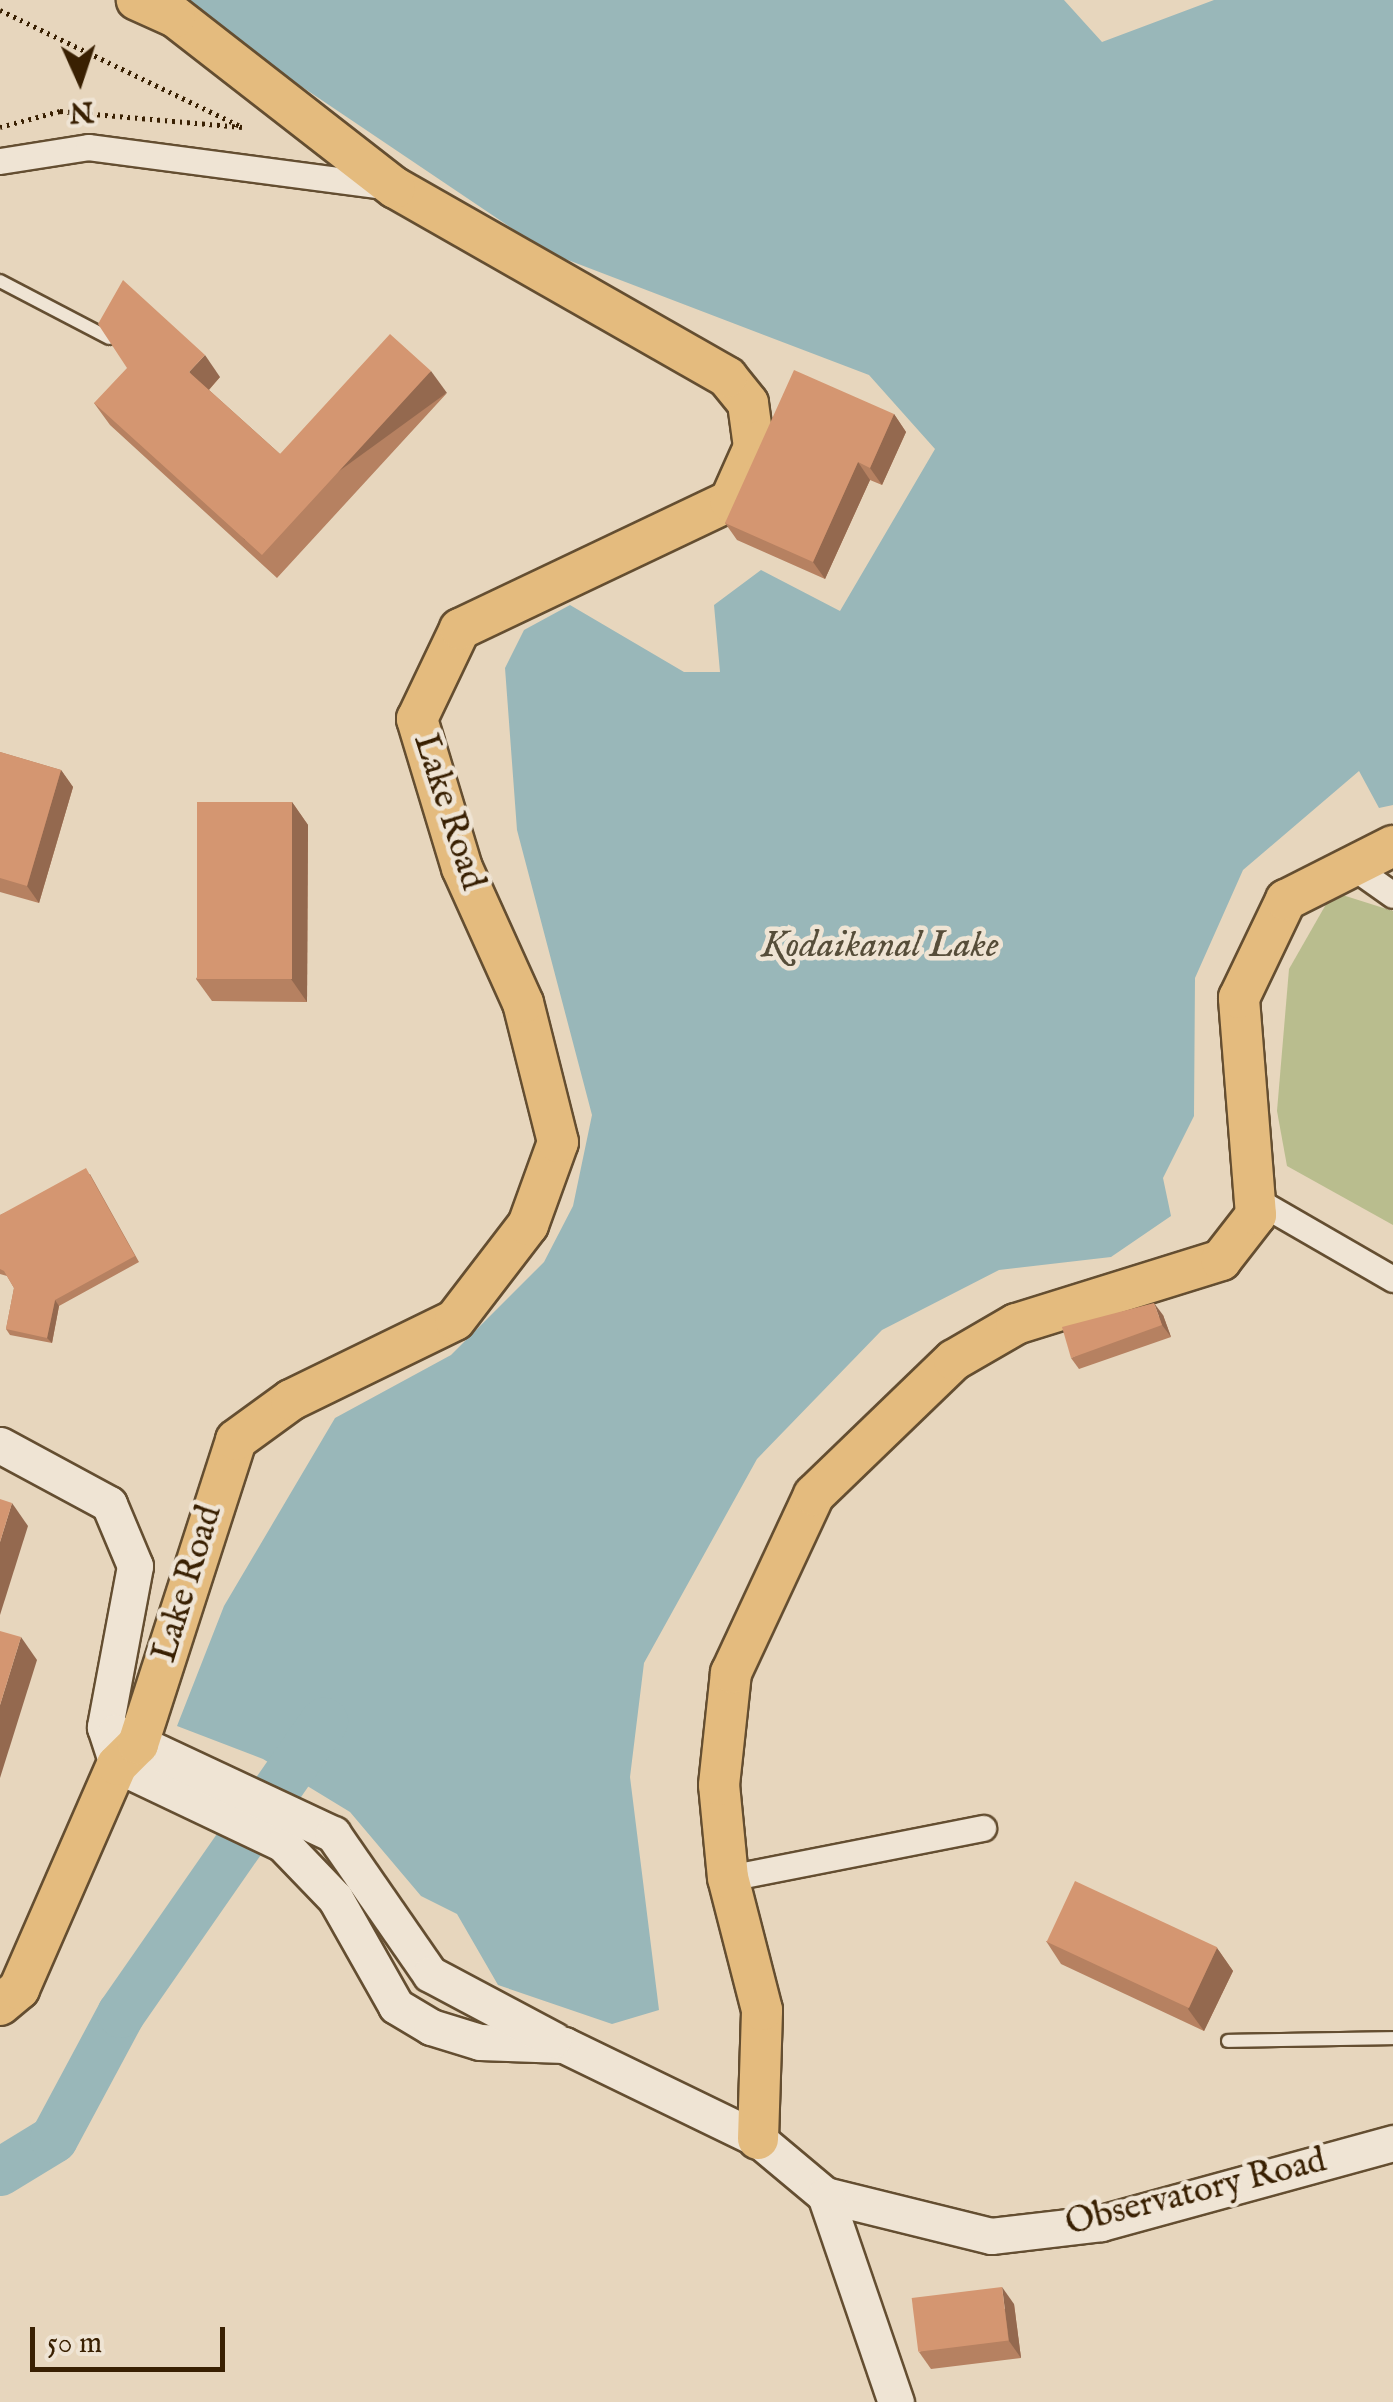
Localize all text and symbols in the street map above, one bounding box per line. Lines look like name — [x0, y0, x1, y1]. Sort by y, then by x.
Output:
north arrow — [30, 30, 130, 130]
text: N — [69, 92, 95, 129]
street label: Lake Road — [403, 729, 493, 895]
water label: Kodaikanal Lake — [761, 924, 999, 970]
street label: Lake Road — [144, 1501, 232, 1667]
street label: Observatory Road — [1061, 2140, 1331, 2246]
scale bar — [35, 2307, 230, 2369]
text: 50 m — [47, 2325, 102, 2363]

